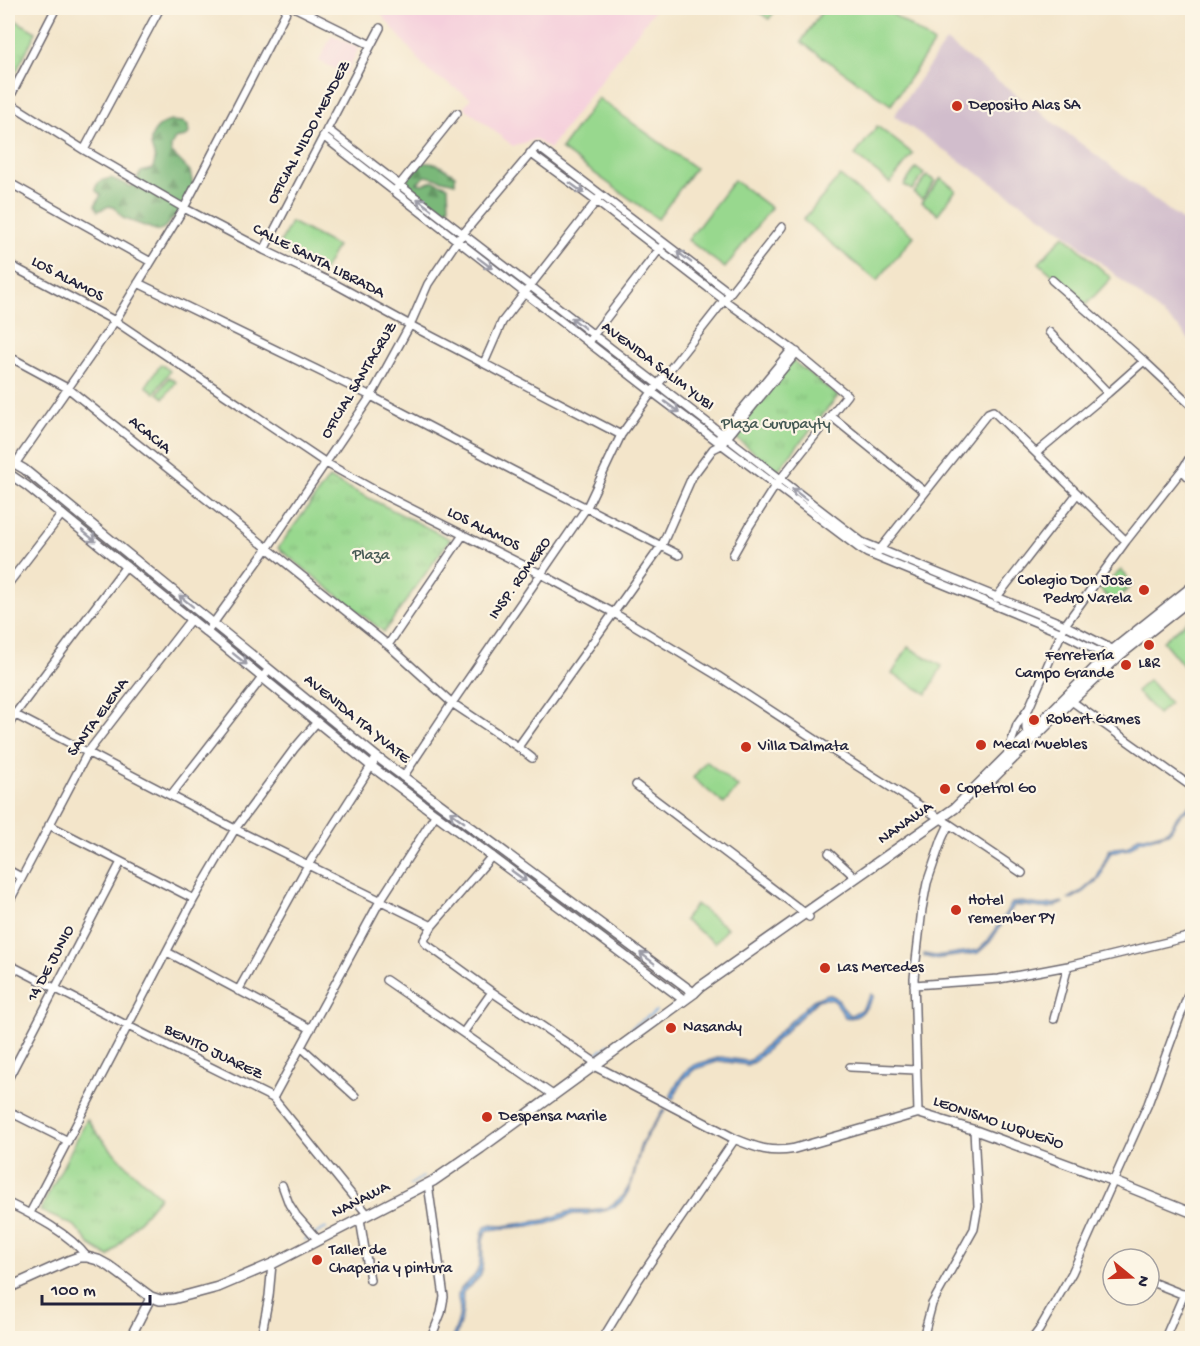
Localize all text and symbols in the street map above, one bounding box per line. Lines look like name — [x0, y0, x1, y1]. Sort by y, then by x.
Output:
street label: OFICIAL NILDO MENDEZ — [264, 58, 356, 208]
place label: Deposito Alas SA — [968, 97, 1082, 116]
marker: Deposito Alas SA — [950, 99, 964, 113]
one-way arrow — [569, 182, 585, 194]
one-way arrow — [416, 198, 432, 211]
street label: CALLE SANTA LIBRADA — [249, 220, 389, 304]
one-way arrow — [676, 251, 692, 264]
street label: LOS ALAMOS — [27, 253, 107, 307]
one-way arrow — [477, 256, 493, 269]
one-way arrow — [571, 317, 587, 330]
street label: AVENIDA SALIM YUBI — [597, 318, 717, 416]
street label: OFICIAL SANTACRUZ — [318, 319, 403, 443]
one-way arrow — [664, 401, 680, 414]
street label: ACACIA — [124, 413, 175, 460]
park label: Plaza Curupayty — [720, 416, 831, 435]
one-way arrow — [792, 487, 808, 500]
street label: LOS ALAMOS — [443, 503, 523, 557]
one-way arrow — [81, 530, 97, 543]
street label: INSP. ROMERO — [486, 534, 557, 624]
park label: Plaza — [351, 547, 391, 566]
place label: Colegio Don Jose Pedro Varela — [1018, 572, 1133, 609]
marker: Colegio Don Jose Pedro Varela — [1137, 583, 1151, 597]
one-way arrow — [178, 595, 194, 608]
marker: L&R — [1142, 638, 1156, 652]
place label: Ferretería Campo Grande — [1015, 647, 1115, 684]
one-way arrow — [232, 653, 248, 666]
place label: L&R — [1138, 655, 1160, 674]
marker: Ferretería Campo Grande — [1119, 658, 1133, 672]
street label: AVENIDA ITA YVATE — [299, 671, 414, 769]
street label: SANTA ELENA — [64, 674, 135, 761]
place label: Robert Games — [1046, 711, 1141, 730]
marker: Robert Games — [1027, 713, 1041, 727]
place label: Mecal Muebles — [993, 736, 1088, 755]
place label: Villa Dalmata — [757, 738, 850, 757]
marker: Mecal Muebles — [974, 738, 988, 752]
marker: Villa Dalmata — [739, 740, 753, 754]
place label: Copetrol Go — [957, 780, 1036, 799]
marker: Copetrol Go — [938, 782, 952, 796]
street label: NANAWA — [875, 797, 938, 850]
one-way arrow — [450, 811, 466, 823]
one-way arrow — [511, 870, 527, 883]
place label: Hotel remember PY — [968, 892, 1055, 929]
marker: Hotel remember PY — [949, 903, 963, 917]
street label: 14 DE JUNIO — [24, 922, 80, 1006]
one-way arrow — [640, 952, 656, 965]
place label: Las Mercedes — [837, 959, 925, 978]
marker: Las Mercedes — [818, 961, 832, 975]
place label: Nasandy — [683, 1019, 742, 1038]
street label: BENITO JUAREZ — [159, 1020, 266, 1085]
marker: Nasandy — [664, 1021, 678, 1035]
street label: LEONISMO LUQUEÑO — [930, 1092, 1066, 1155]
place label: Despensa Marile — [498, 1108, 608, 1127]
marker: Despensa Marile — [480, 1110, 494, 1124]
street label: NANAWA — [329, 1178, 395, 1224]
place label: Taller de Chaperia y pintura — [328, 1242, 453, 1279]
north arrow — [1101, 1247, 1161, 1307]
marker: Taller de Chaperia y pintura — [310, 1253, 324, 1267]
scale bar — [42, 1268, 150, 1306]
text: N — [1131, 1273, 1153, 1289]
text: 100 m — [50, 1281, 96, 1302]

